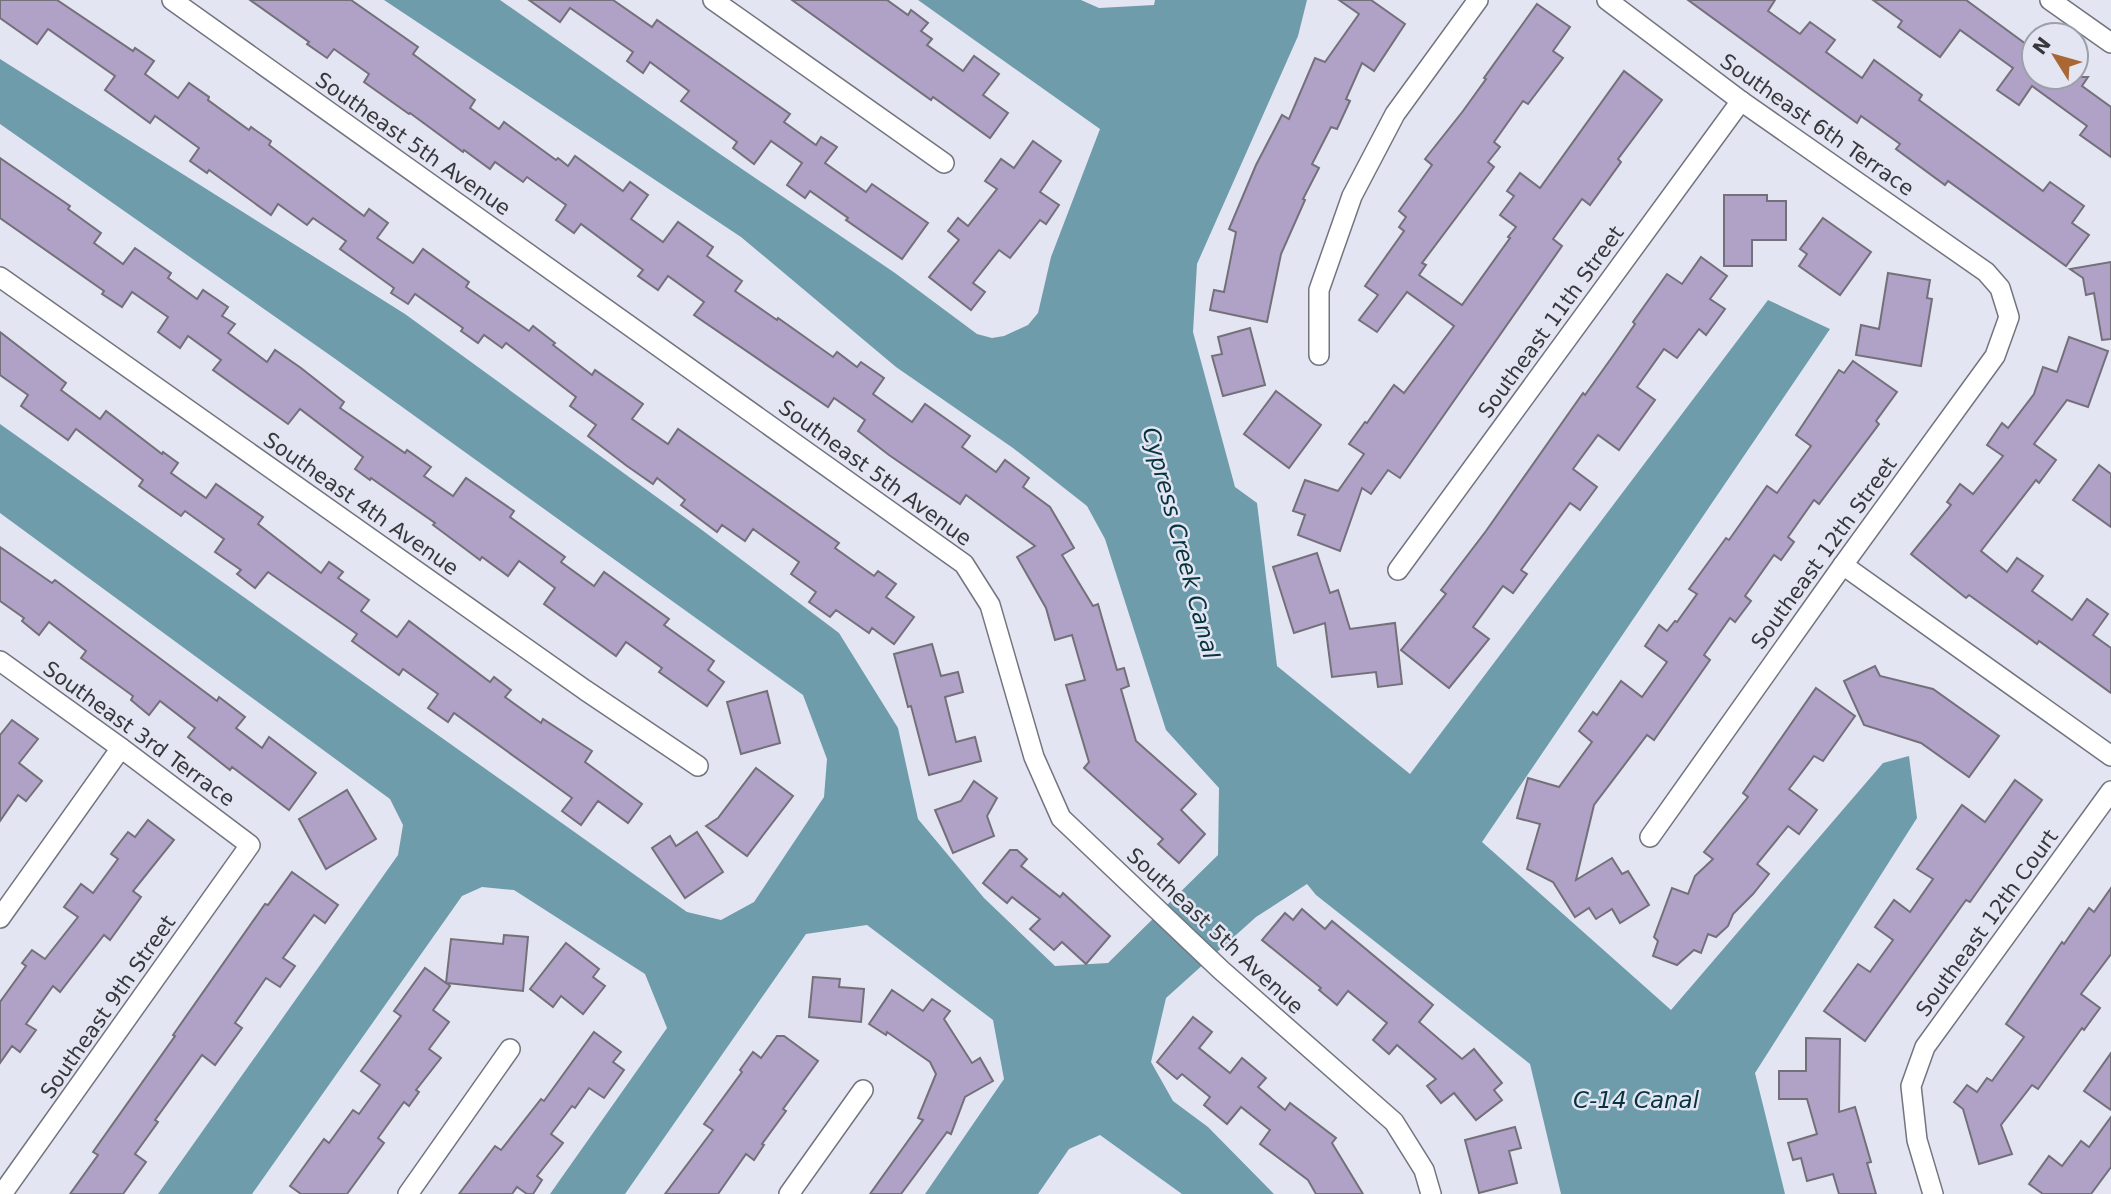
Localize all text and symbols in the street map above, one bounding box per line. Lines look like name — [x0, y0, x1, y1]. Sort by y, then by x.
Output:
north arrow — [2020, 21, 2090, 91]
text: N — [2028, 33, 2055, 59]
street label: Southeast 6th Terrace — [1716, 49, 1918, 201]
street label: Southeast 5th Avenue — [311, 68, 515, 220]
street label: Southeast 11th Street — [1473, 221, 1629, 423]
street label: Southeast 5th Avenue — [774, 395, 976, 551]
water label: Cypress Creek Canal — [1138, 424, 1225, 662]
street label: Southeast 4th Avenue — [259, 428, 463, 580]
street label: Southeast 12th Street — [1746, 452, 1902, 654]
street label: Southeast 3rd Terrace — [39, 656, 239, 812]
street label: Southeast 12th Court — [1911, 825, 2063, 1021]
street label: Southeast 5th Avenue — [1122, 843, 1308, 1019]
street label: Southeast 9th Street — [36, 911, 180, 1103]
water label: C-14 Canal — [1573, 1087, 1700, 1113]

